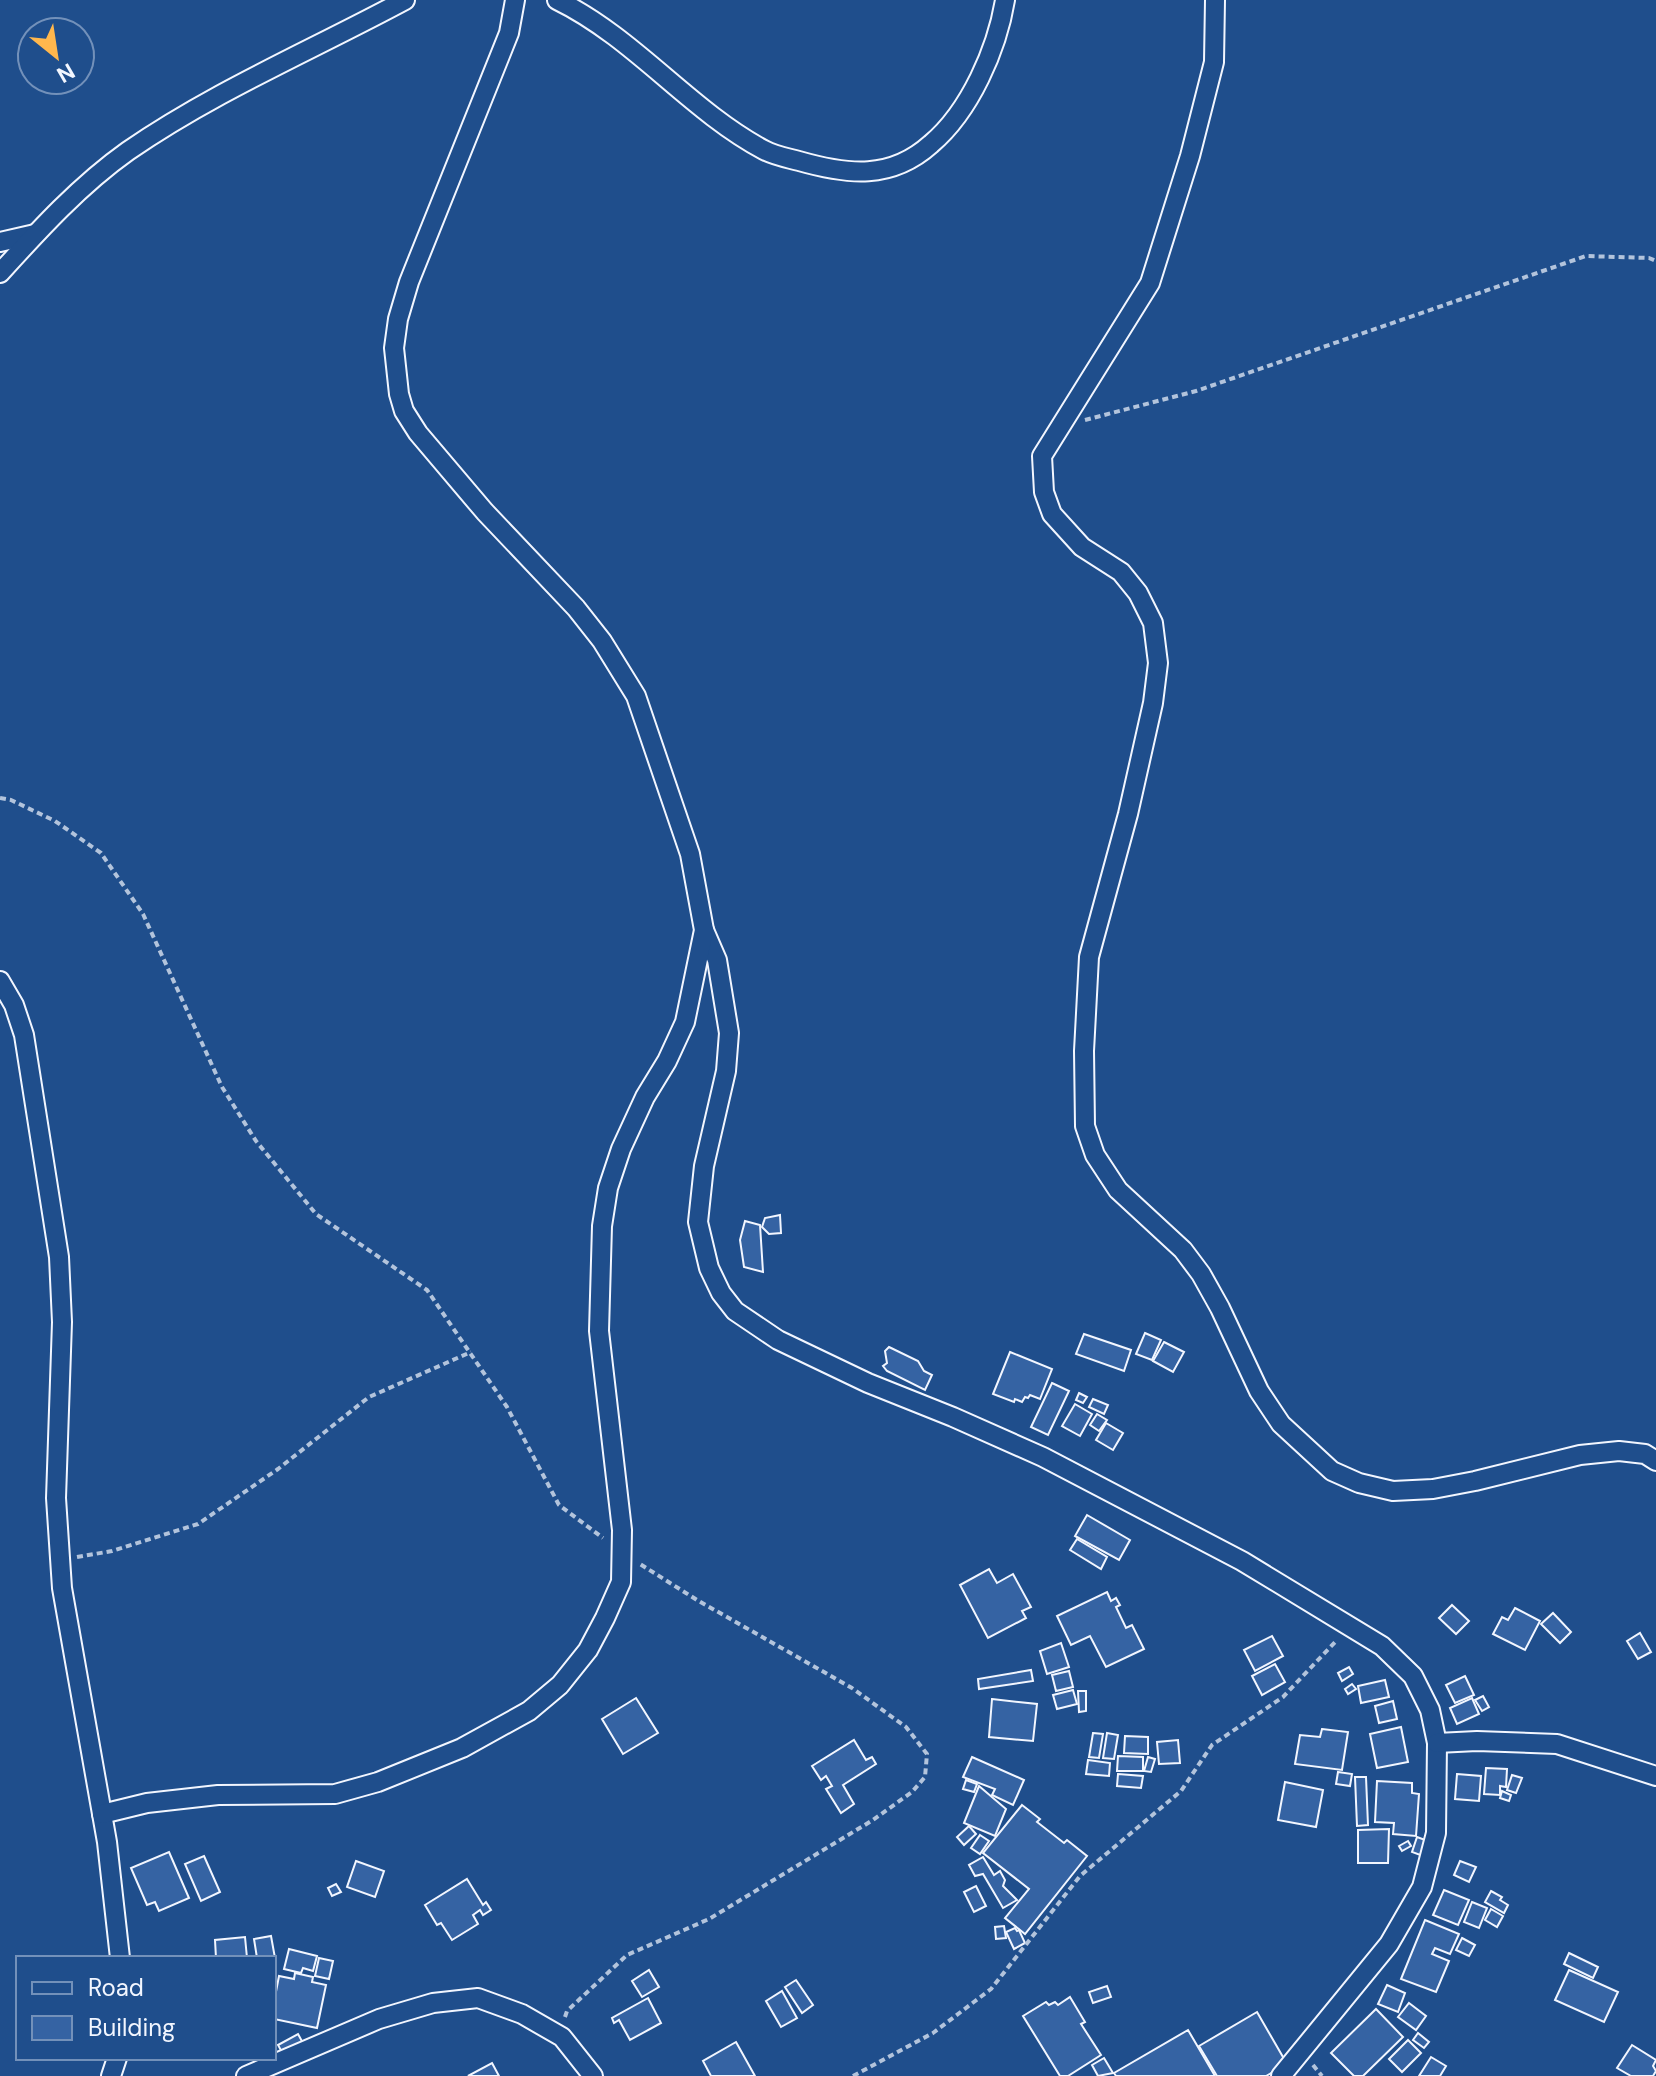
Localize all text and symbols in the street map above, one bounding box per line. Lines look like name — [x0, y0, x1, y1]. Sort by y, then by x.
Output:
north arrow — [16, 16, 96, 96]
text: N — [52, 56, 80, 89]
legend — [16, 1956, 276, 2060]
text: Road — [88, 1972, 144, 2003]
text: Building — [88, 2012, 175, 2043]

